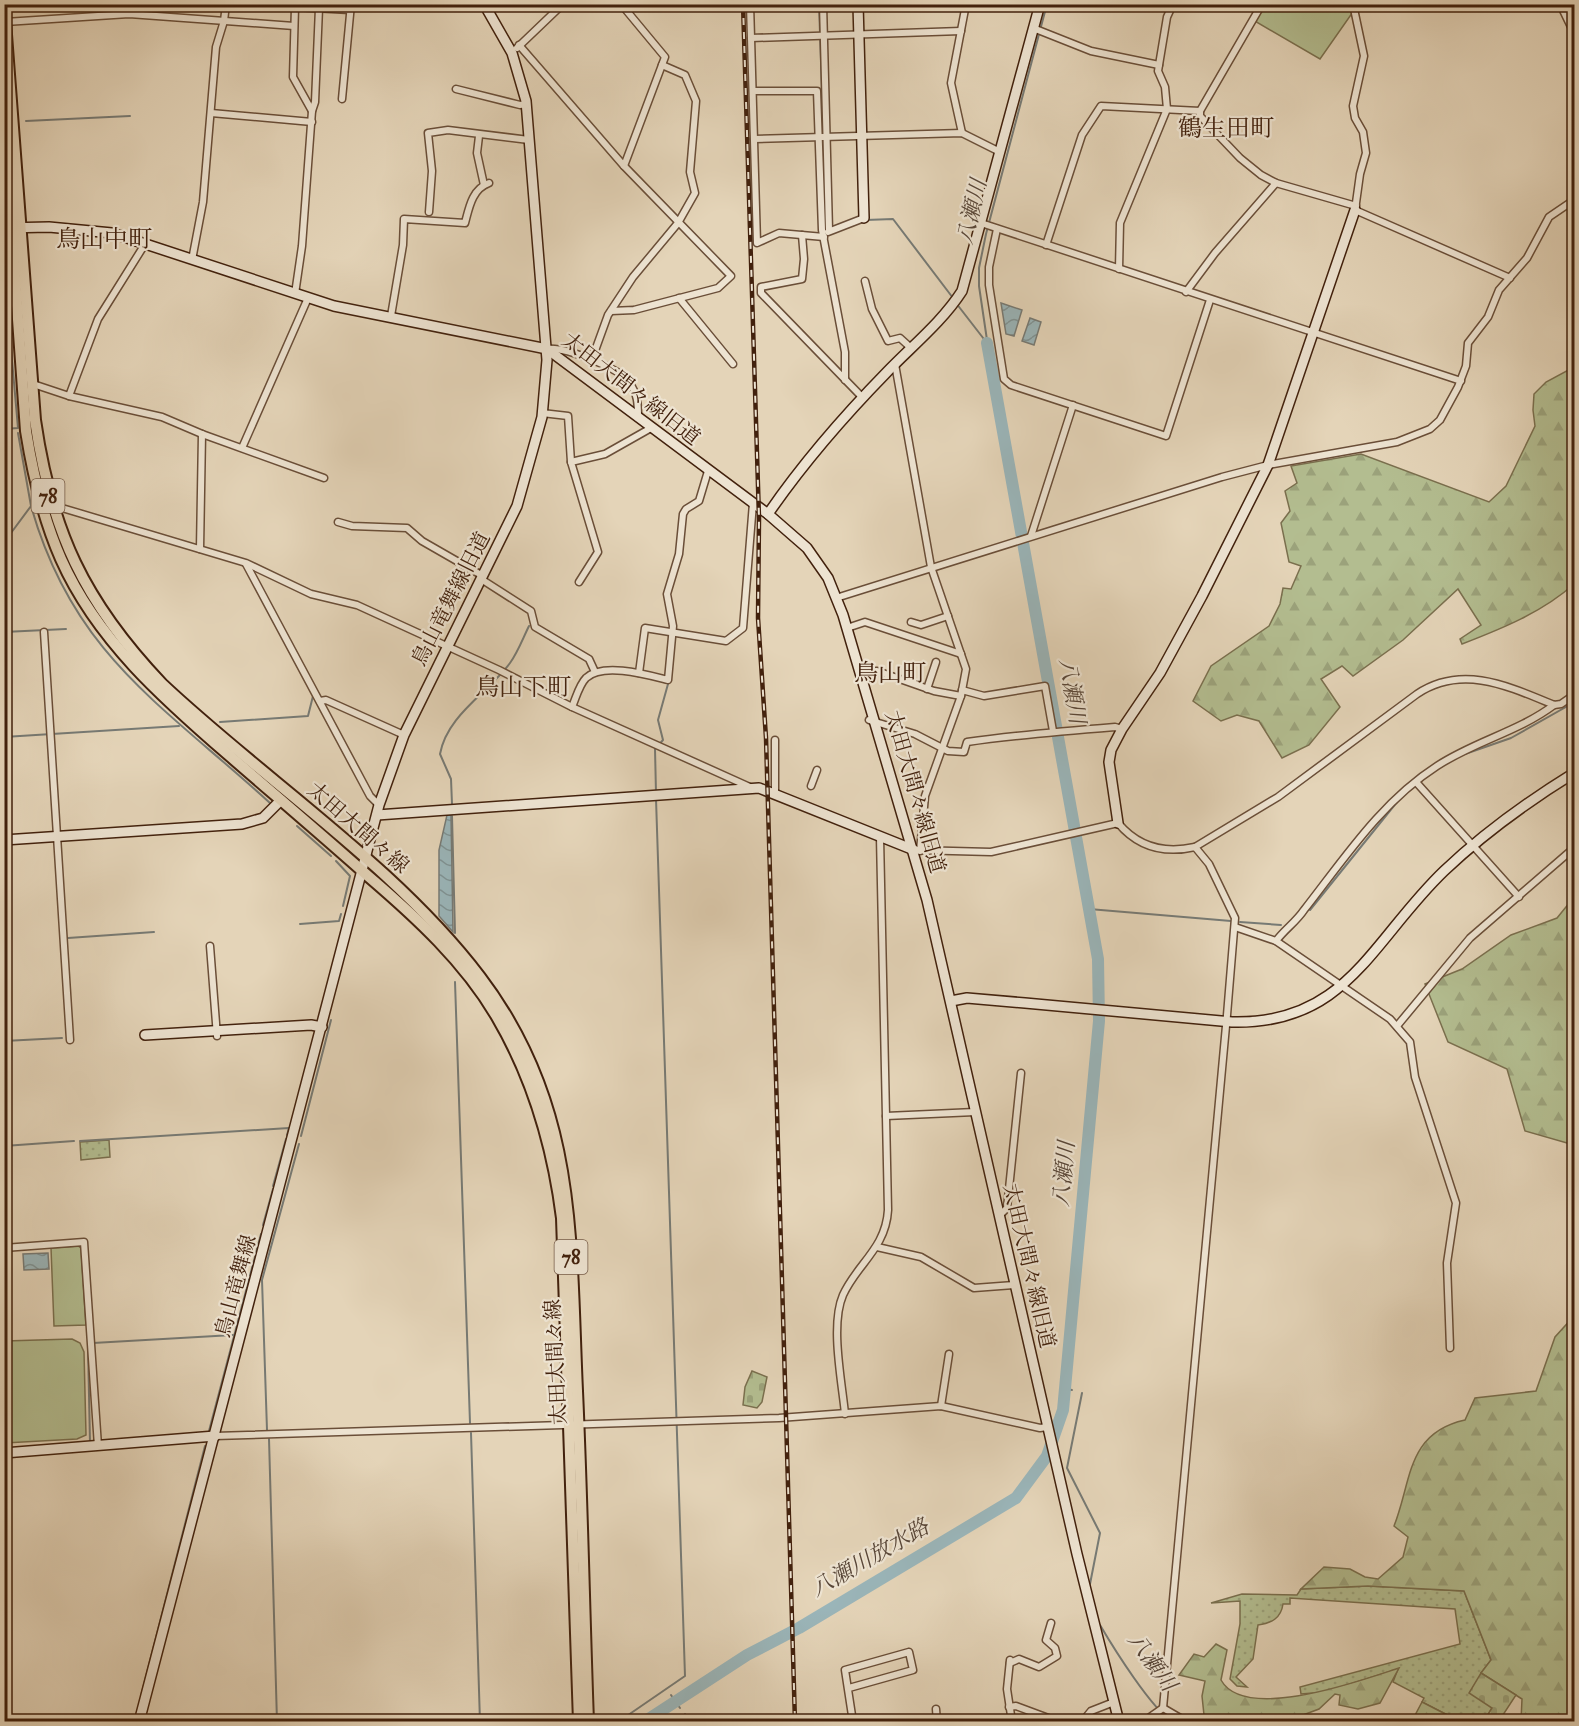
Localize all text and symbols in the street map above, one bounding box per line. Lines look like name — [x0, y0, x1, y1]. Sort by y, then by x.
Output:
district label: 鶴生田町 — [1178, 113, 1274, 144]
water label: 八瀬川 — [951, 175, 994, 247]
district label: 鳥山中町 — [56, 224, 152, 255]
street label: 太田大間々線旧道 — [556, 327, 706, 451]
road number: 78 — [32, 479, 64, 513]
street label: 鳥山竜舞線旧道 — [406, 527, 496, 671]
water label: 八瀬川 — [1052, 656, 1092, 728]
district label: 鳥山町 — [854, 658, 926, 689]
district label: 鳥山下町 — [475, 672, 571, 703]
street label: 太田大間々線旧道 — [879, 708, 951, 876]
street label: 太田大間々線 — [302, 776, 414, 880]
water label: 八瀬川 — [1047, 1138, 1081, 1208]
street label: 太田大間々線旧道 — [997, 1181, 1061, 1351]
street label: 鳥山竜舞線 — [209, 1232, 263, 1340]
road number: 78 — [554, 1240, 588, 1274]
street label: 太田大間々線 — [539, 1298, 573, 1426]
water label: 八瀬川放水路 — [806, 1512, 936, 1603]
water label: 八瀬川 — [1121, 1627, 1184, 1699]

